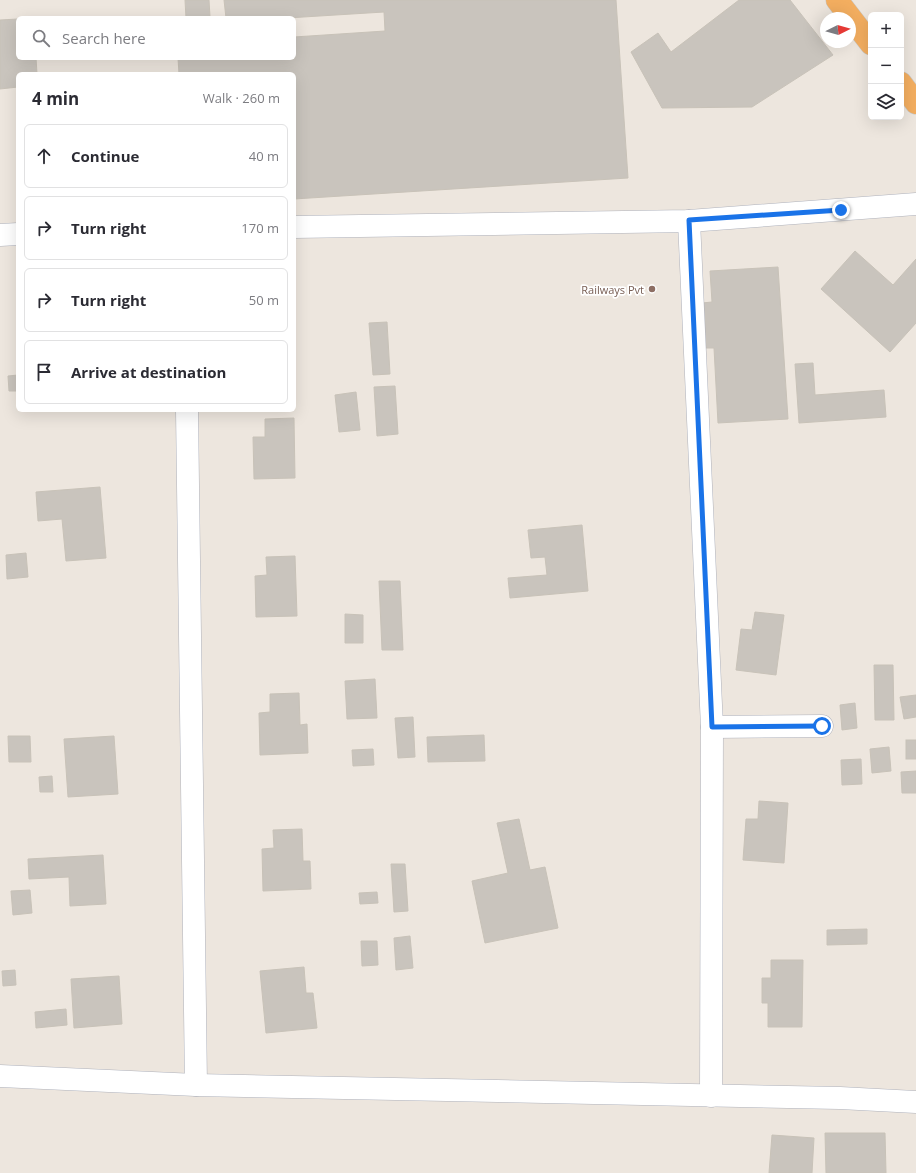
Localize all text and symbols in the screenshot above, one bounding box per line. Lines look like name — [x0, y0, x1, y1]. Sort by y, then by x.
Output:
north arrow — [820, 12, 856, 48]
map controls — [868, 12, 904, 120]
button: + — [868, 12, 904, 48]
search box — [16, 16, 296, 60]
icon: search — [30, 27, 52, 49]
text: Search here — [62, 28, 146, 48]
button: − — [868, 48, 904, 84]
button: layers — [868, 84, 904, 120]
text: 4 min — [32, 87, 79, 110]
text: Walk · 260 m — [203, 89, 280, 107]
icon: ahead — [33, 145, 55, 167]
text: Continue — [71, 146, 139, 166]
text: 40 m — [249, 147, 279, 165]
route end — [832, 201, 850, 219]
icon: right — [33, 217, 55, 239]
text: Turn right — [71, 218, 146, 238]
text: 170 m — [241, 219, 279, 237]
place label: Railways Pvt — [581, 282, 644, 297]
marker: Railways Pvt — [647, 284, 657, 294]
icon: right — [33, 289, 55, 311]
text: Turn right — [71, 290, 146, 310]
text: 50 m — [249, 291, 279, 309]
icon: arrive — [33, 361, 55, 383]
text: Arrive at destination — [71, 362, 226, 382]
route start — [813, 717, 831, 735]

